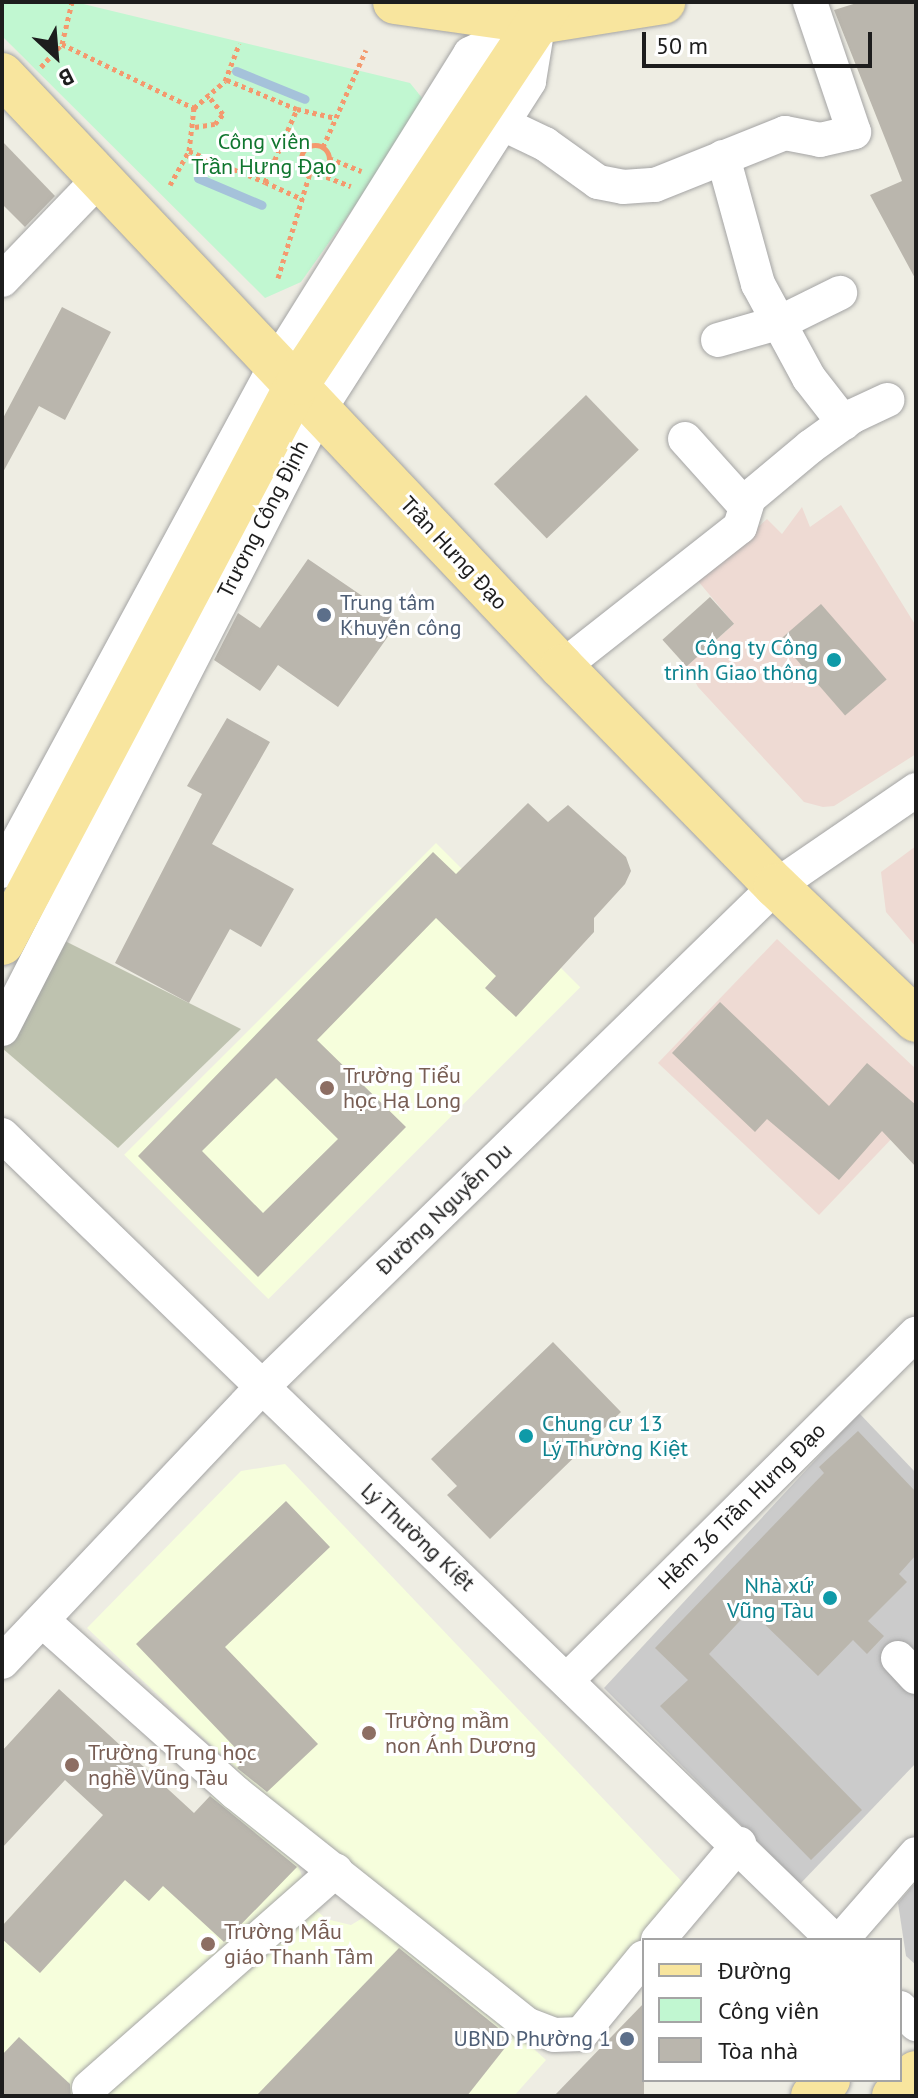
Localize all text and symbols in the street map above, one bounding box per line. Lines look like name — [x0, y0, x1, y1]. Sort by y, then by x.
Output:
north arrow — [16, 16, 96, 96]
scale bar — [646, 16, 876, 66]
text: 50 m — [656, 30, 708, 61]
text: B — [55, 62, 79, 93]
park label: Công viên Trần Hưng Đạo — [191, 128, 337, 180]
street label: Trương Công Định — [212, 436, 314, 602]
street label: Trần Hưng Đạo — [395, 491, 513, 615]
place label: Trung tâm Khuyến công — [340, 589, 461, 640]
marker: Trung tâm Khuyến công — [315, 606, 333, 624]
place label: Công ty Công trình Giao thông — [664, 634, 818, 686]
marker: Công ty Công trình Giao thông — [825, 651, 843, 669]
place label: Trường Tiểu học Hạ Long — [343, 1062, 462, 1114]
marker: Trường Tiểu học Hạ Long — [318, 1079, 336, 1097]
street label: Đường Nguyễn Du — [371, 1138, 517, 1280]
place label: Chung cư 13 Lý Thường Kiệt — [542, 1410, 689, 1462]
street label: Hẻm 36 Trần Hưng Đạo — [653, 1417, 831, 1595]
marker: Chung cư 13 Lý Thường Kiệt — [517, 1427, 535, 1445]
street label: Lý Thường Kiệt — [355, 1477, 481, 1597]
place label: Nhà xứ Vũng Tàu — [726, 1572, 814, 1624]
marker: Nhà xứ Vũng Tàu — [821, 1589, 839, 1607]
place label: Trường mầm non Ánh Dương — [385, 1707, 537, 1758]
marker: Trường mầm non Ánh Dương — [360, 1724, 378, 1742]
place label: Trường Trung học nghề Vũng Tàu — [88, 1739, 257, 1790]
marker: Trường Trung học nghề Vũng Tàu — [63, 1756, 81, 1774]
place label: Trường Mẫu giáo Thanh Tâm — [224, 1918, 375, 1970]
marker: Trường Mẫu giáo Thanh Tâm — [199, 1935, 217, 1953]
legend — [642, 1938, 902, 2082]
text: Đường — [718, 1955, 792, 1986]
text: Công viên — [718, 1995, 819, 2026]
place label: UBND Phường 1 — [454, 2026, 611, 2052]
marker: UBND Phường 1 — [618, 2030, 636, 2048]
text: Tòa nhà — [718, 2035, 798, 2066]

